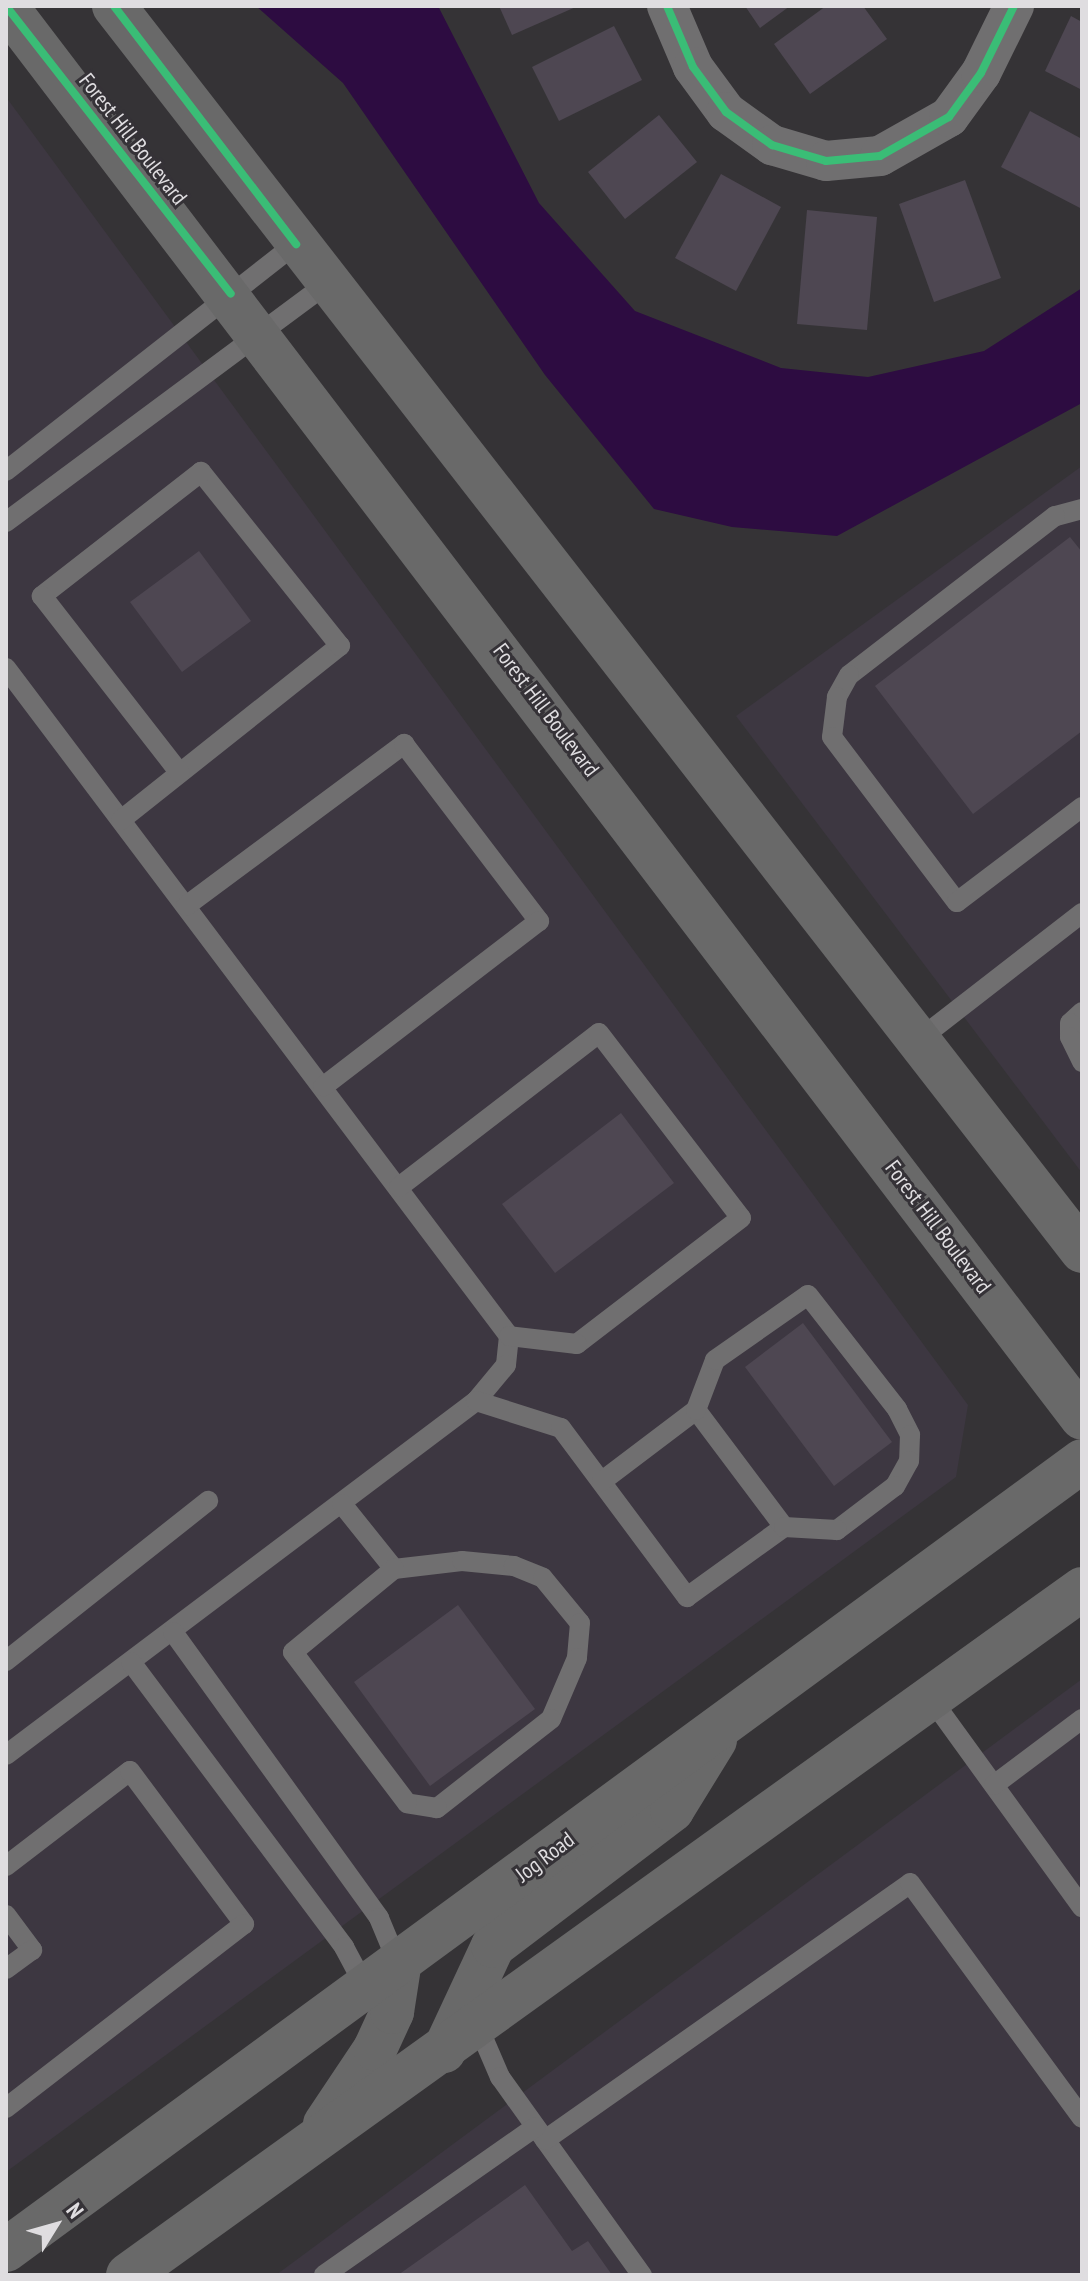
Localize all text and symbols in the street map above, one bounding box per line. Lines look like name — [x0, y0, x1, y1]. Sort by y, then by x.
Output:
street label: Forest Hill Boulevard — [74, 68, 192, 210]
street label: Forest Hill Boulevard — [487, 638, 605, 782]
street label: Forest Hill Boulevard — [879, 1155, 997, 1299]
street label: Jog Road — [510, 1826, 580, 1888]
north arrow — [16, 2185, 96, 2265]
text: N — [60, 2197, 90, 2224]

